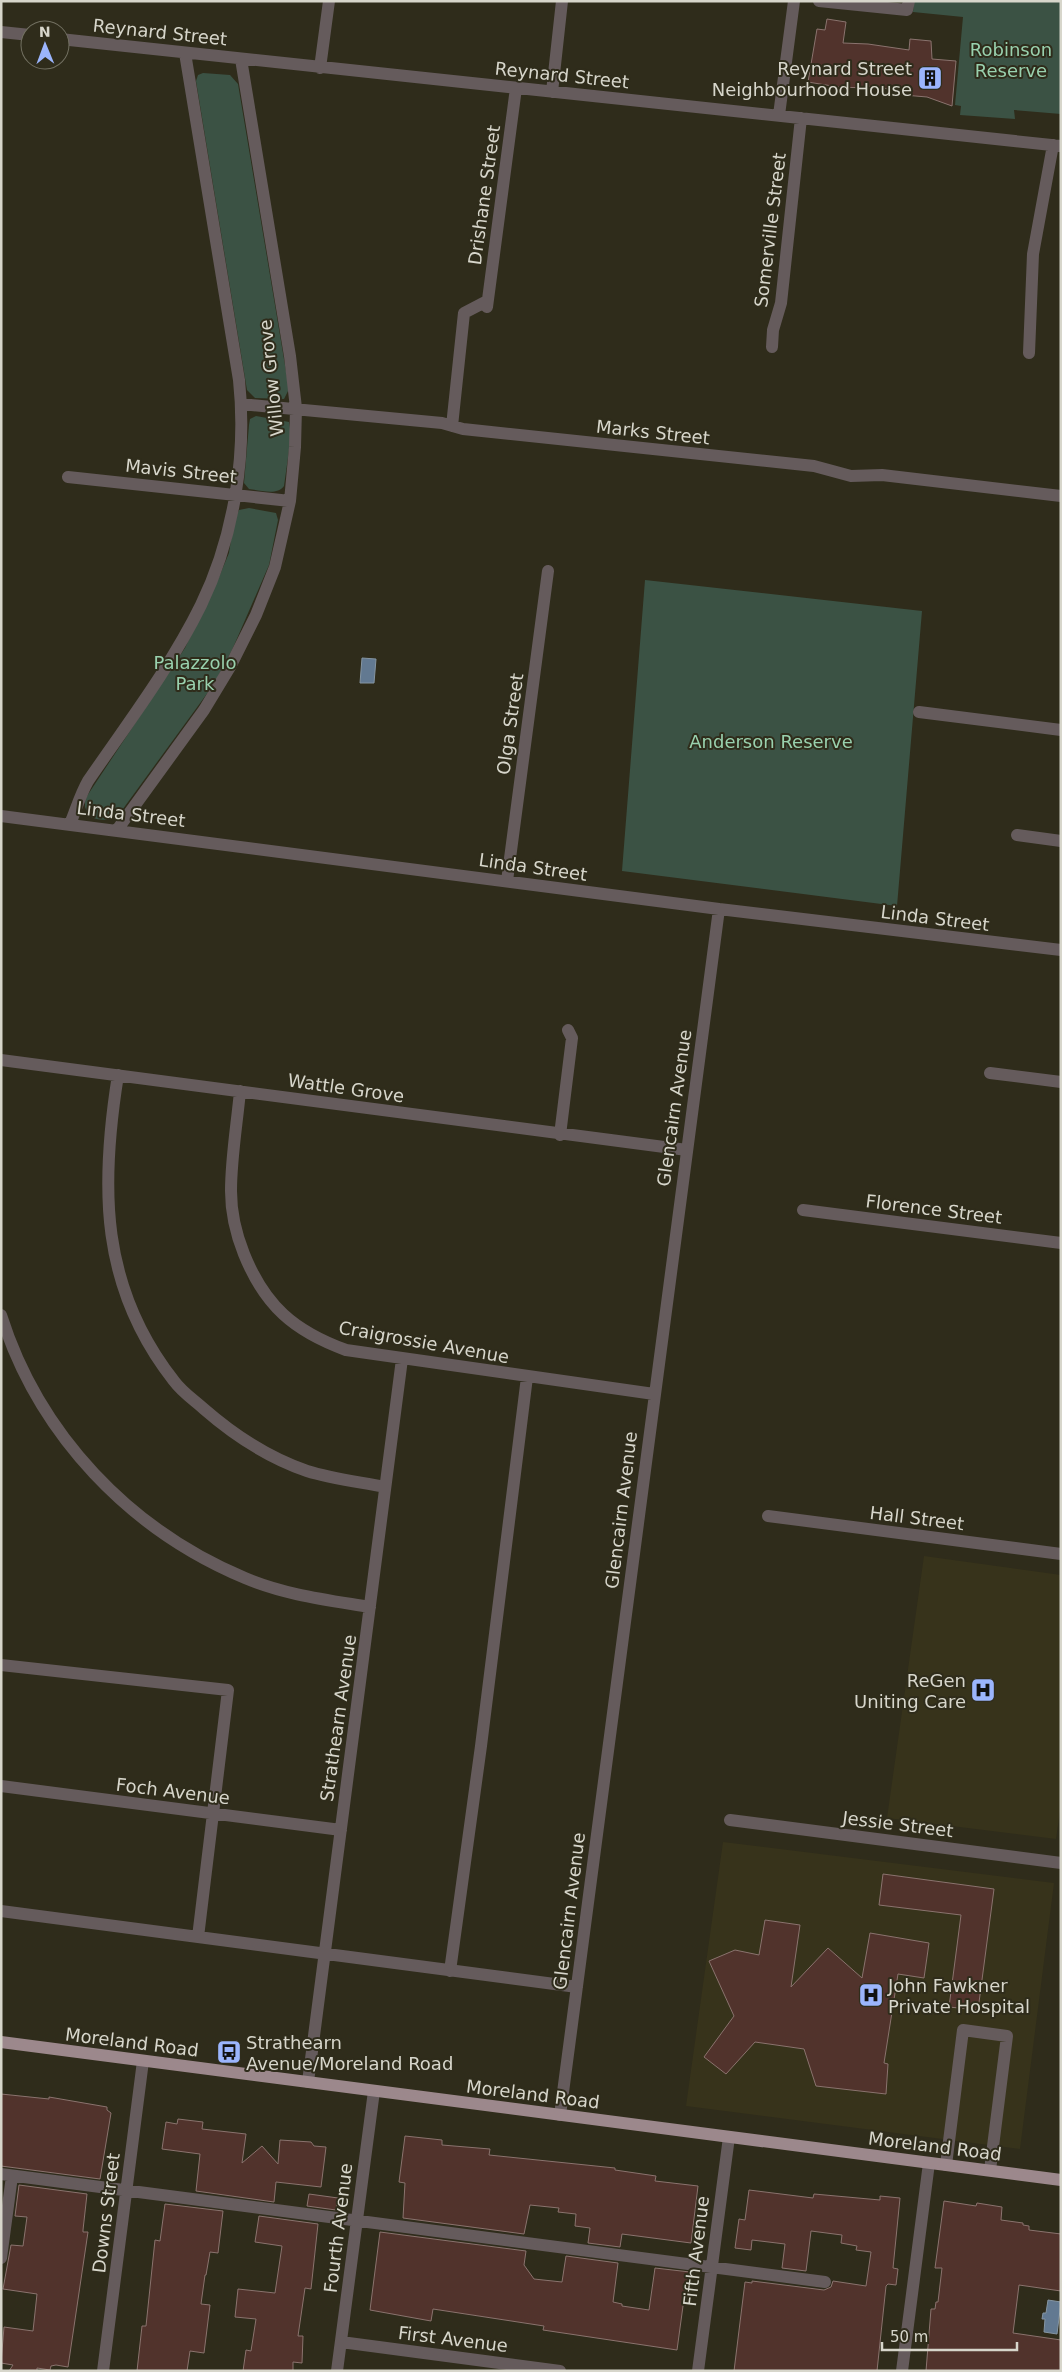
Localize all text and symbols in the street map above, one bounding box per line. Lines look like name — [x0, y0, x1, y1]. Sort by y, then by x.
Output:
street label: Reynard Street — [92, 15, 228, 49]
north arrow — [20, 20, 70, 70]
text: N — [39, 24, 51, 40]
park label: Robinson Reserve — [970, 39, 1052, 81]
street label: Reynard Street — [494, 58, 630, 92]
place label: Reynard Street Neighbourhood House — [712, 58, 912, 100]
building icon: Reynard Street Neighbourhood House — [917, 65, 943, 91]
street label: Drishane Street — [464, 124, 504, 266]
street label: Somerville Street — [750, 152, 790, 308]
street label: Willow Grove — [254, 318, 288, 438]
street label: Marks Street — [595, 416, 711, 448]
street label: Mavis Street — [124, 455, 238, 487]
park label: Palazzolo Park — [153, 652, 237, 694]
street label: Olga Street — [493, 672, 527, 776]
park label: Anderson Reserve — [689, 731, 853, 752]
street label: Linda Street — [75, 797, 187, 831]
street label: Linda Street — [477, 849, 589, 885]
street label: Linda Street — [879, 901, 991, 935]
street label: Glencairn Avenue — [653, 1028, 695, 1188]
street label: Wattle Grove — [286, 1069, 406, 1107]
street label: Florence Street — [865, 1190, 1003, 1228]
street label: Craigrossie Avenue — [337, 1317, 511, 1367]
street label: Glencairn Avenue — [601, 1430, 641, 1590]
street label: Hall Street — [869, 1502, 965, 1534]
street label: Strathearn Avenue — [316, 1633, 360, 1803]
place label: ReGen Uniting Care — [854, 1670, 966, 1712]
hospital icon: ReGen Uniting Care — [970, 1677, 996, 1703]
street label: Foch Avenue — [115, 1774, 231, 1808]
street label: Jessie Street — [840, 1807, 955, 1841]
street label: Glencairn Avenue — [549, 1831, 589, 1991]
place label: John Fawkner Private Hospital — [887, 1975, 1030, 2017]
hospital icon: John Fawkner Private Hospital — [858, 1982, 884, 2008]
street label: Moreland Road — [64, 2023, 200, 2061]
place label: Strathearn Avenue/Moreland Road — [246, 2032, 453, 2074]
bus stop icon: Strathearn Avenue/Moreland Road — [216, 2039, 242, 2065]
street label: Moreland Road — [465, 2075, 601, 2113]
street label: Moreland Road — [867, 2127, 1003, 2165]
street label: Downs Street — [88, 2152, 124, 2274]
street label: Fourth Avenue — [320, 2162, 356, 2294]
street label: Fifth Avenue — [679, 2195, 713, 2307]
scale bar — [882, 2320, 1017, 2352]
street label: First Avenue — [397, 2322, 509, 2356]
text: 50 m — [890, 2328, 928, 2346]

